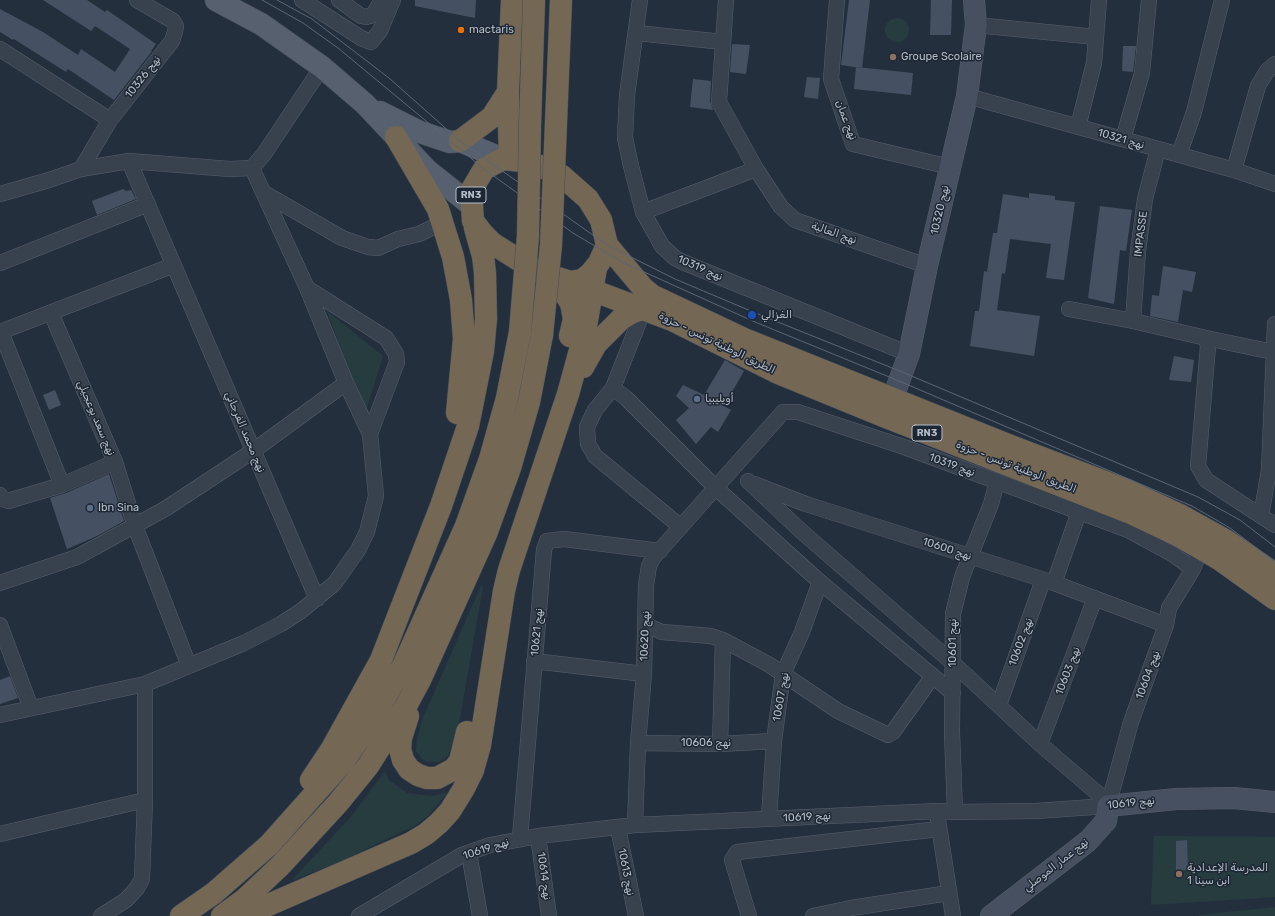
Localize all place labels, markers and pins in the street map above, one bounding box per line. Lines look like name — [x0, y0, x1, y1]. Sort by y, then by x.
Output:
place label: mactaris — [469, 23, 514, 37]
marker: mactaris — [456, 25, 466, 35]
place label: Groupe Scolaire — [901, 50, 982, 64]
marker: Groupe Scolaire — [888, 52, 898, 62]
place label: الغزالي — [761, 308, 792, 322]
marker: الغزالي — [746, 309, 758, 321]
place label: أويليبيا — [705, 392, 734, 406]
marker: أويليبيا — [692, 394, 702, 404]
place label: Ibn Sina — [98, 501, 139, 515]
marker: Ibn Sina — [85, 503, 95, 513]
place label: المدرسة الإعدادية ابن سينا 1 — [1187, 861, 1268, 887]
marker: المدرسة الإعدادية ابن سينا 1 — [1174, 869, 1184, 879]

